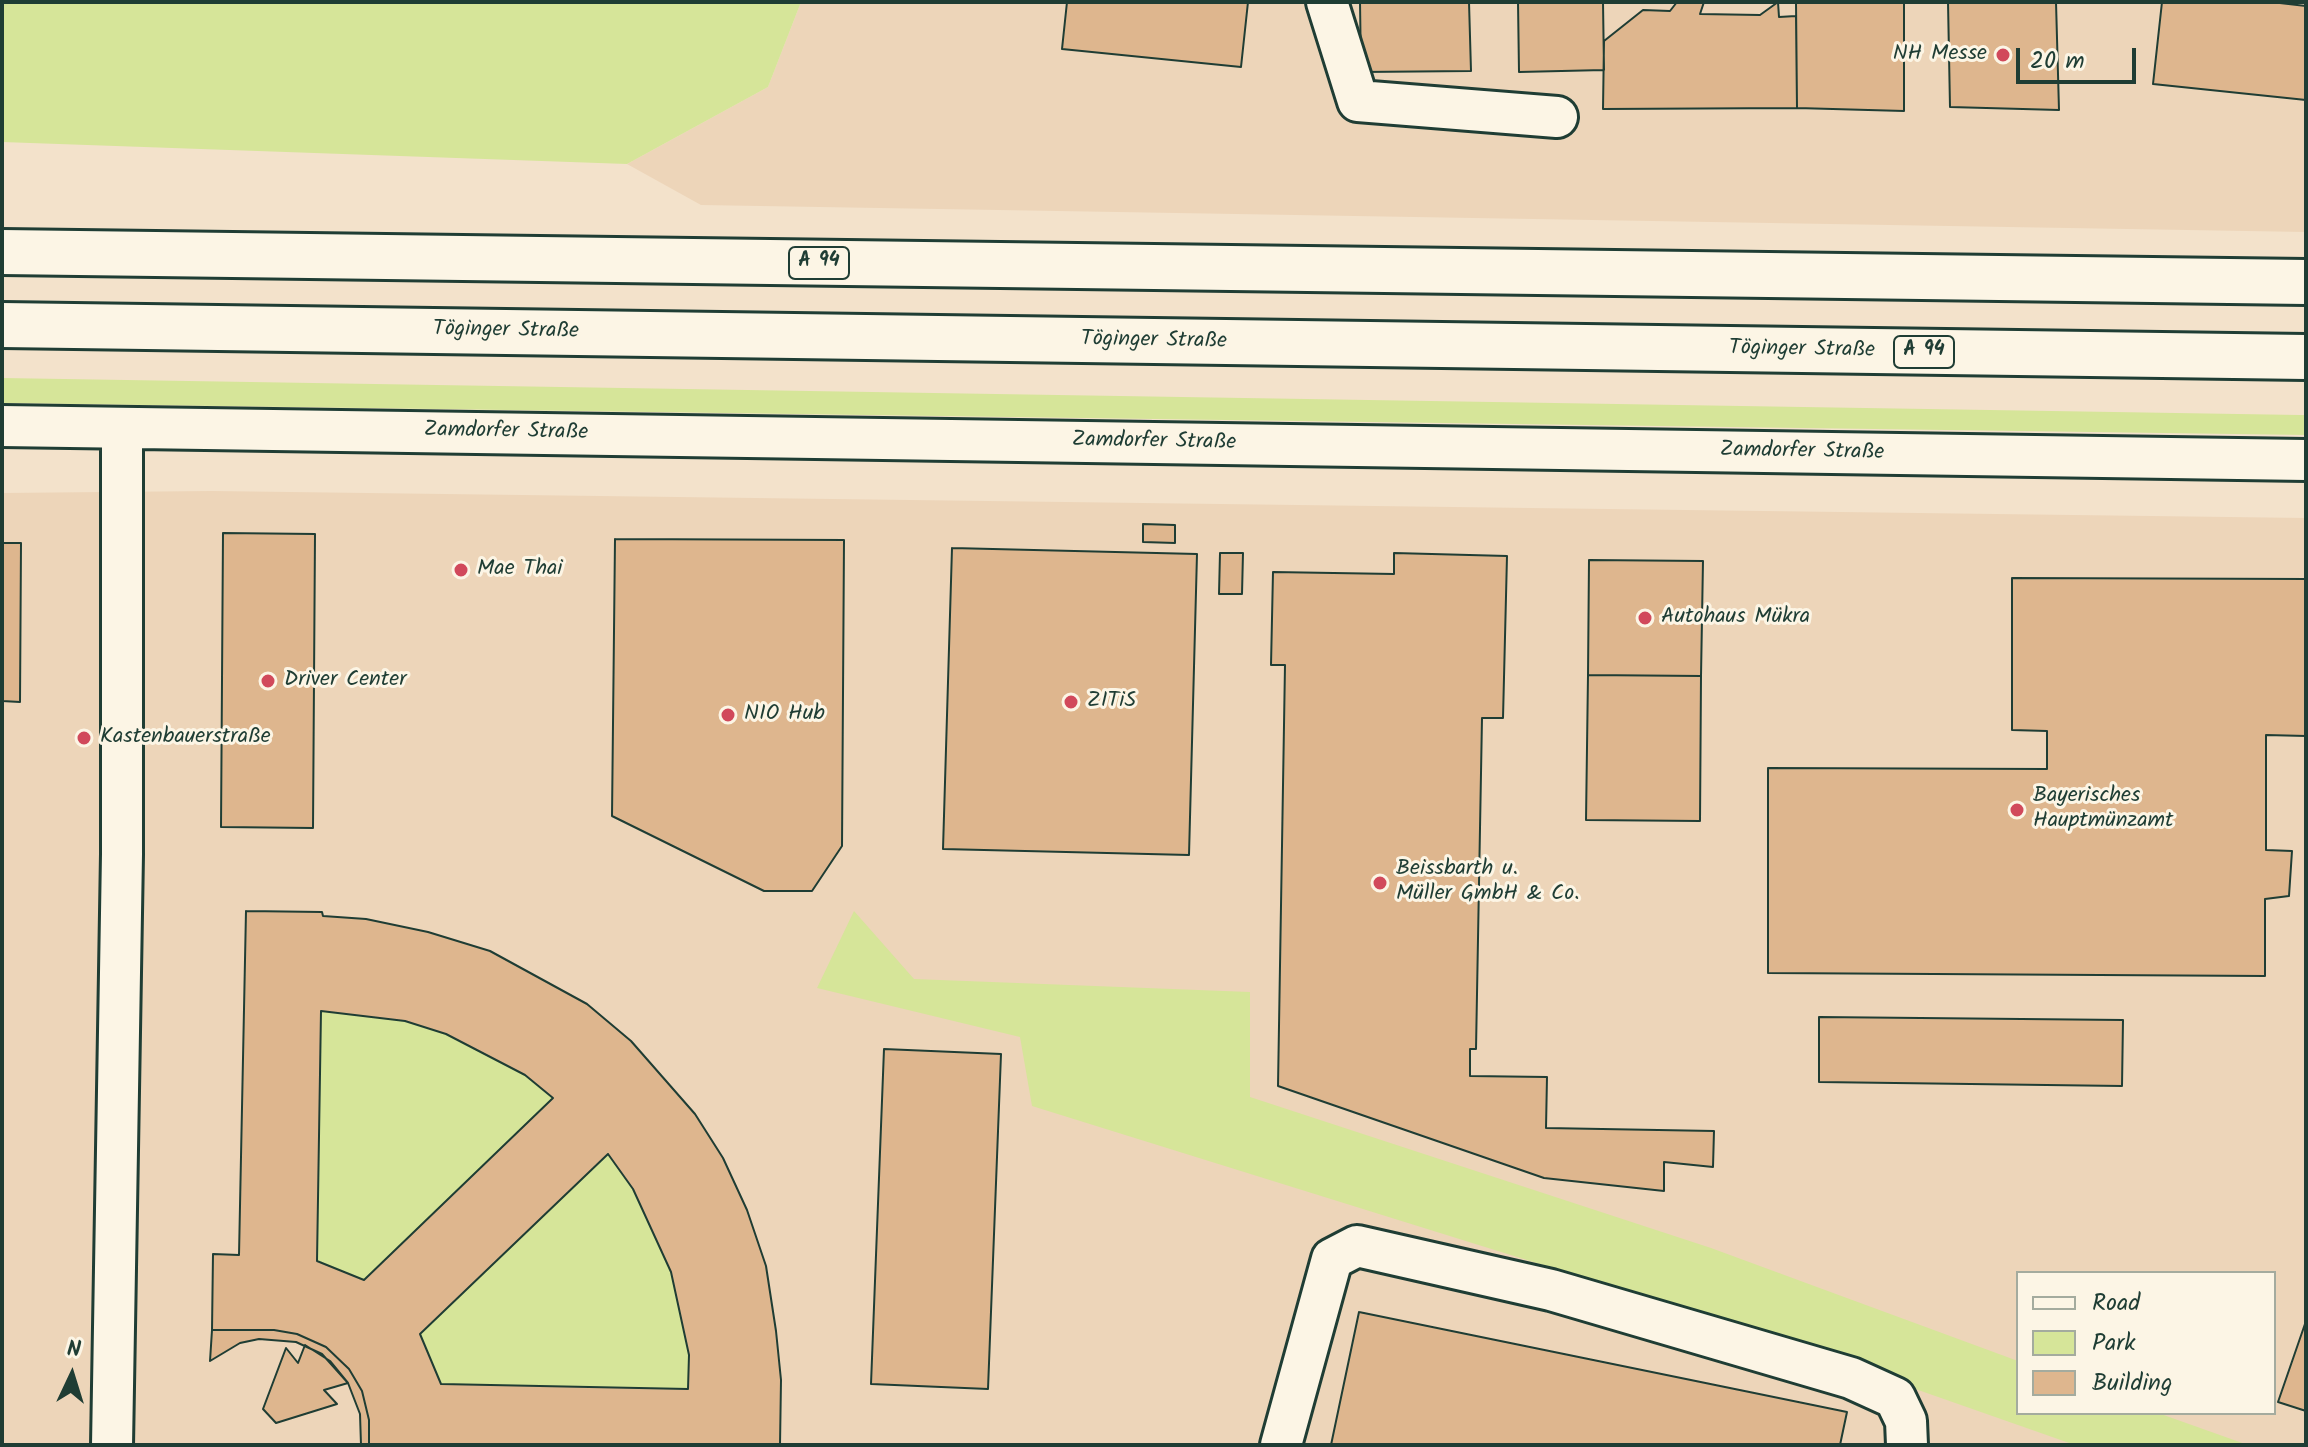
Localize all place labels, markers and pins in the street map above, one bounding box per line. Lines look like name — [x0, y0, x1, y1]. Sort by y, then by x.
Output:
place label: NH Messe — [1893, 42, 1987, 68]
marker: NH Messe — [1994, 46, 2012, 64]
place label: Mae Thai — [477, 557, 563, 583]
marker: Mae Thai — [452, 561, 470, 579]
place label: Autohaus Mükra — [1661, 605, 1810, 631]
marker: Autohaus Mükra — [1636, 609, 1654, 627]
place label: Driver Center — [284, 668, 406, 694]
marker: Driver Center — [259, 672, 277, 690]
place label: ZITiS — [1087, 689, 1136, 715]
marker: ZITiS — [1062, 693, 1080, 711]
place label: NIO Hub — [744, 702, 825, 728]
marker: NIO Hub — [719, 706, 737, 724]
place label: Kastenbauerstraße — [100, 725, 271, 751]
marker: Kastenbauerstraße — [75, 729, 93, 747]
place label: Bayerisches Hauptmünzamt — [2033, 784, 2173, 836]
marker: Bayerisches Hauptmünzamt — [2008, 801, 2026, 819]
place label: Beissbarth u. Müller GmbH & Co. — [1396, 857, 1579, 908]
marker: Beissbarth u. Müller GmbH & Co. — [1371, 874, 1389, 892]

